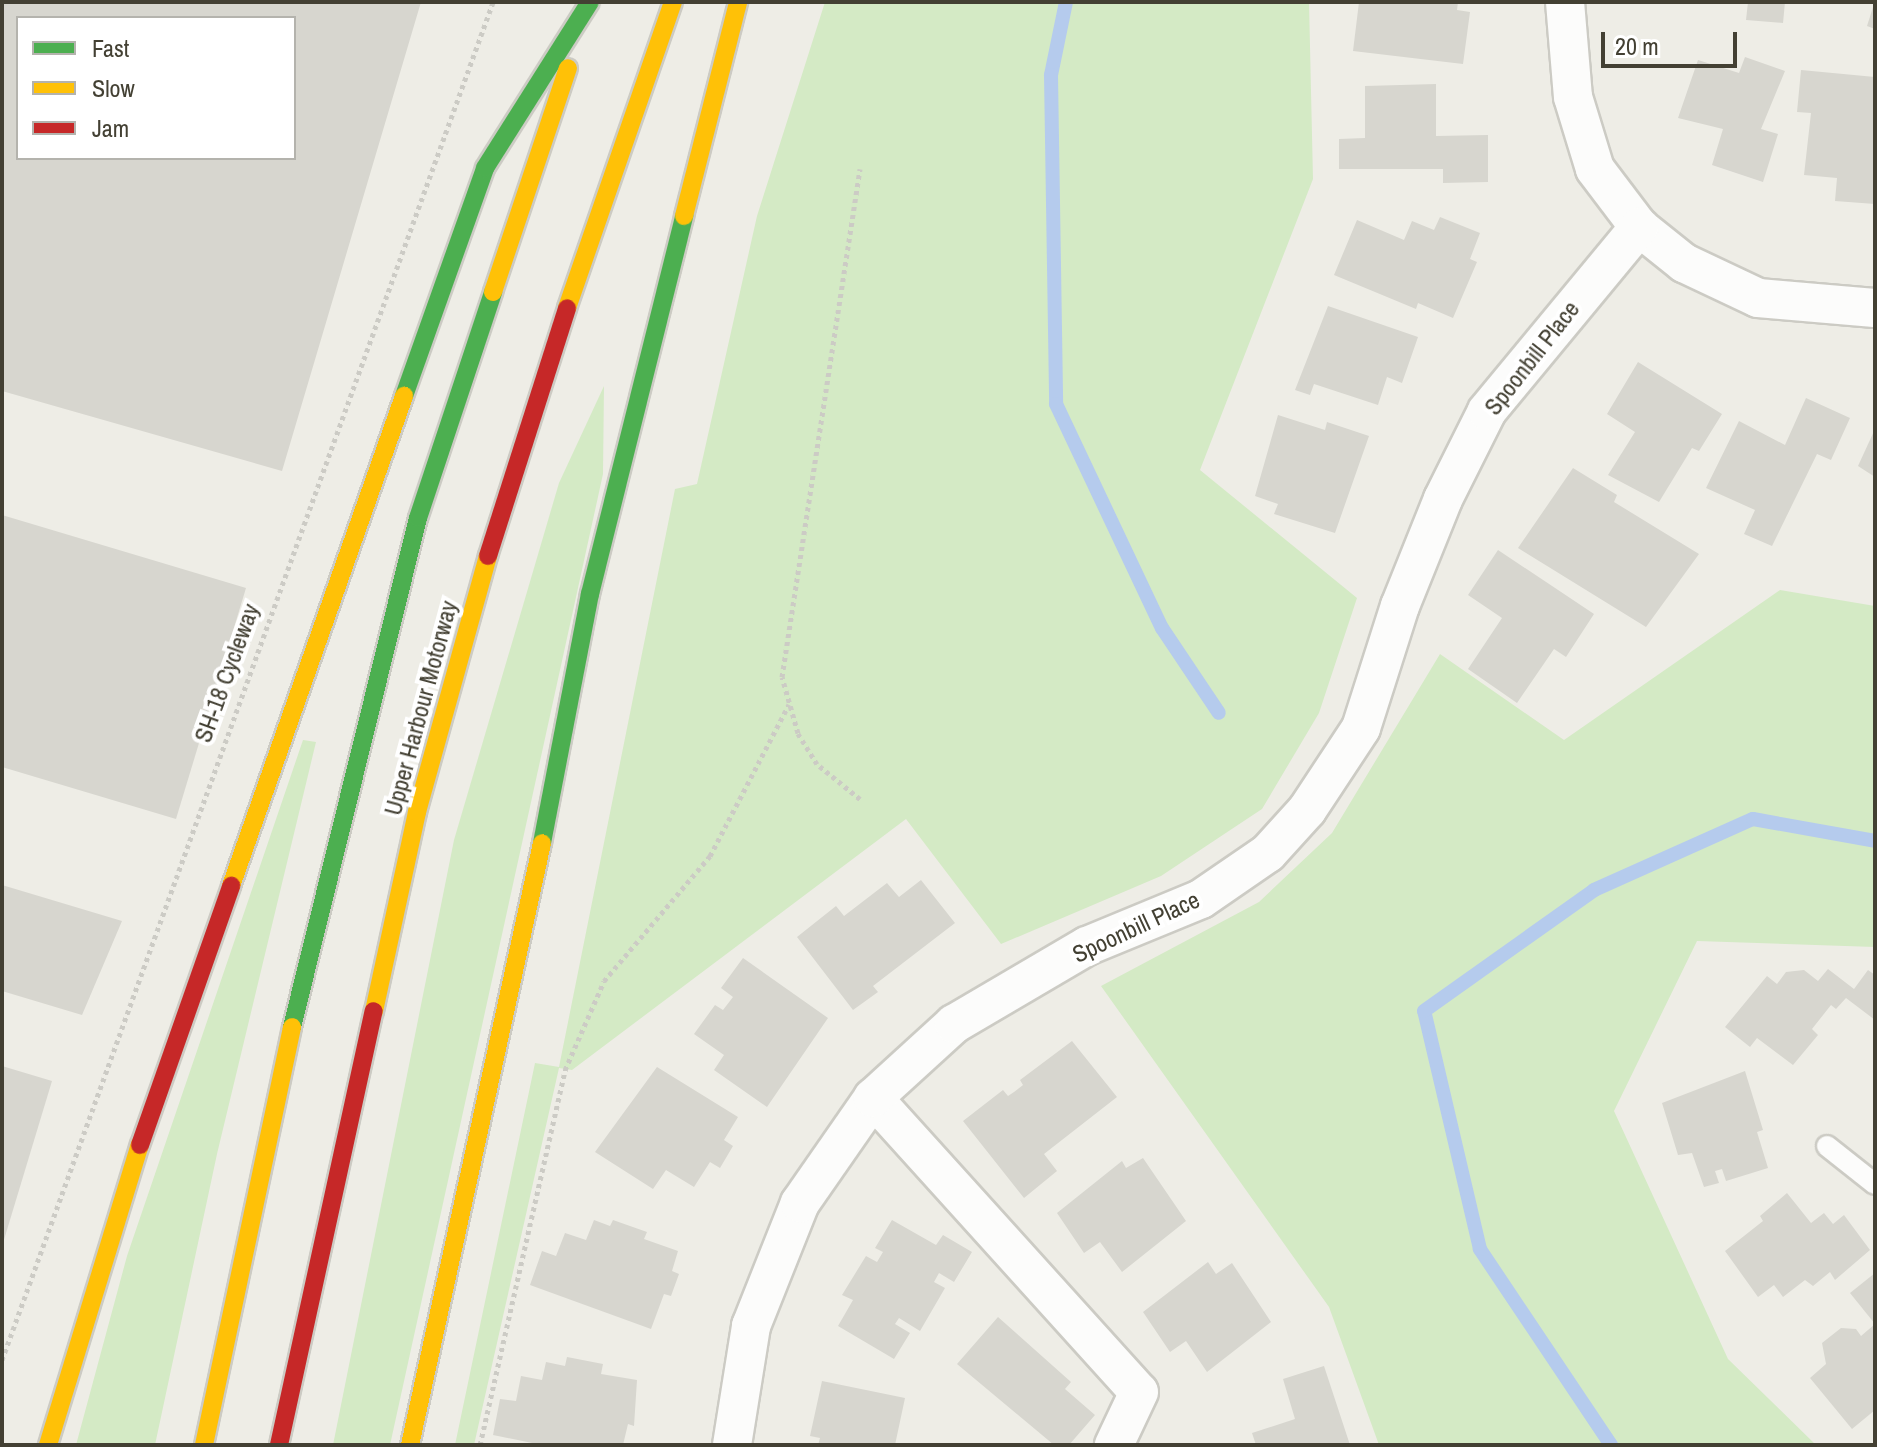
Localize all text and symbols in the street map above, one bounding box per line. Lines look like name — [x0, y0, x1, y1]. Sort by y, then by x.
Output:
legend — [16, 16, 296, 160]
scale bar — [1605, 16, 1741, 66]
text: 20 m — [1615, 30, 1659, 62]
text: Fast — [92, 32, 129, 64]
text: Slow — [92, 72, 135, 104]
text: Jam — [92, 112, 129, 144]
street label: Spoonbill Place — [1479, 295, 1585, 421]
street label: Upper Harbour Motorway — [379, 598, 463, 818]
street label: SH-18 Cycleway — [189, 600, 265, 746]
street label: Spoonbill Place — [1068, 885, 1204, 969]

